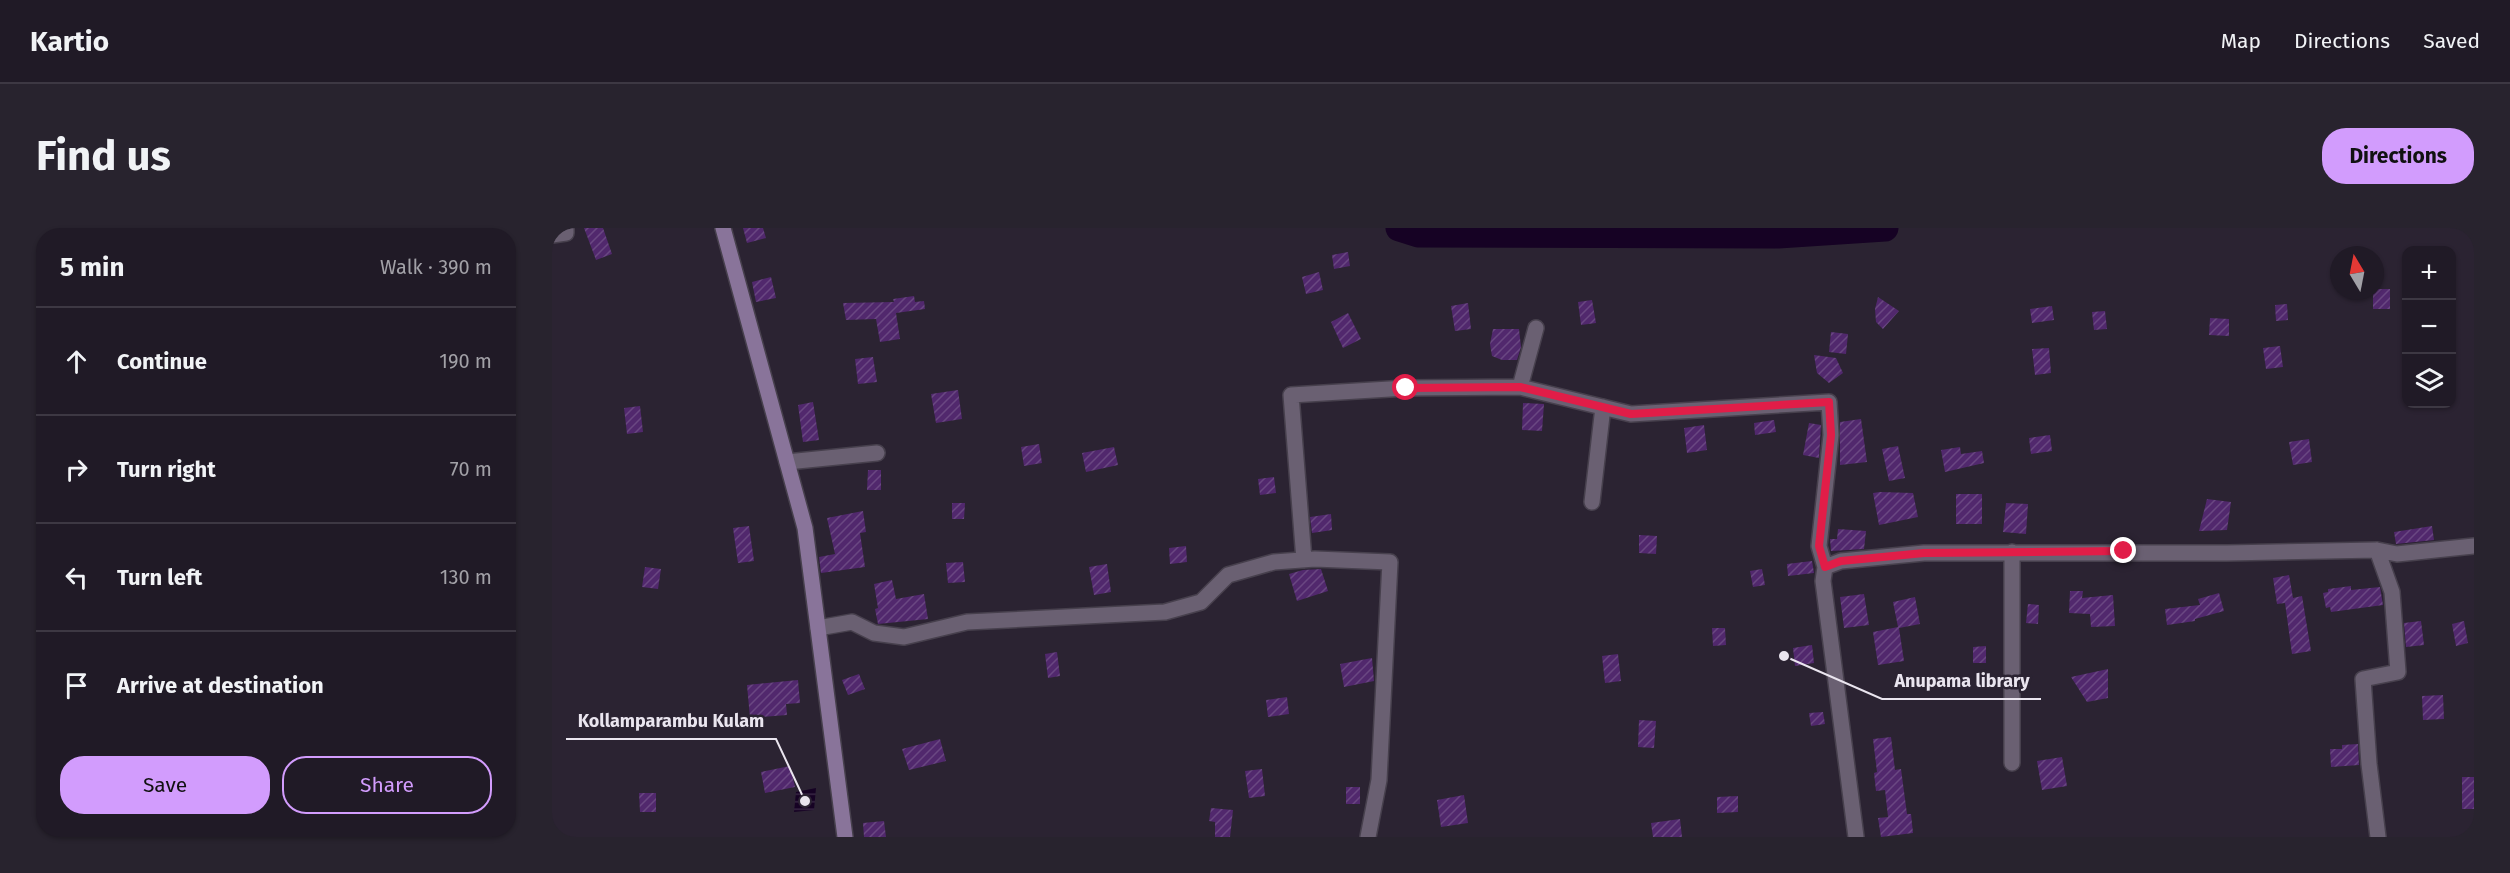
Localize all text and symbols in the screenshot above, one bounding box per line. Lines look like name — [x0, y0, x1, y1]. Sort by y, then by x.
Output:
text: Kartio — [30, 25, 109, 58]
text: Map — [2221, 28, 2261, 54]
text: Directions — [2294, 28, 2390, 54]
text: Saved — [2423, 28, 2480, 54]
button: Directions — [2322, 128, 2474, 184]
text: Find us — [36, 131, 171, 181]
north arrow — [2330, 246, 2384, 300]
map controls — [2402, 246, 2456, 408]
button: + — [2402, 246, 2456, 300]
text: 5 min — [60, 252, 124, 283]
text: Walk · 390 m — [380, 255, 492, 279]
button: − — [2402, 300, 2456, 354]
icon: ahead — [60, 345, 93, 378]
text: Continue — [117, 348, 207, 375]
text: 190 m — [439, 349, 492, 373]
button: layers — [2402, 354, 2456, 408]
route start — [1392, 374, 1418, 400]
icon: right — [60, 453, 93, 486]
text: Turn right — [117, 456, 216, 483]
text: 70 m — [450, 457, 492, 481]
route end — [2110, 537, 2136, 563]
icon: left — [60, 561, 93, 594]
text: Turn left — [117, 564, 202, 591]
text: 130 m — [440, 565, 492, 589]
callout: Anupama library — [1882, 663, 2041, 699]
icon: arrive — [60, 669, 93, 702]
text: Anupama library — [1893, 670, 2030, 692]
text: Arrive at destination — [117, 672, 324, 699]
callout: Kollamparambu Kulam — [566, 703, 776, 739]
text: Kollamparambu Kulam — [578, 710, 764, 732]
button: Save — [60, 756, 270, 814]
button: Share — [282, 756, 492, 814]

